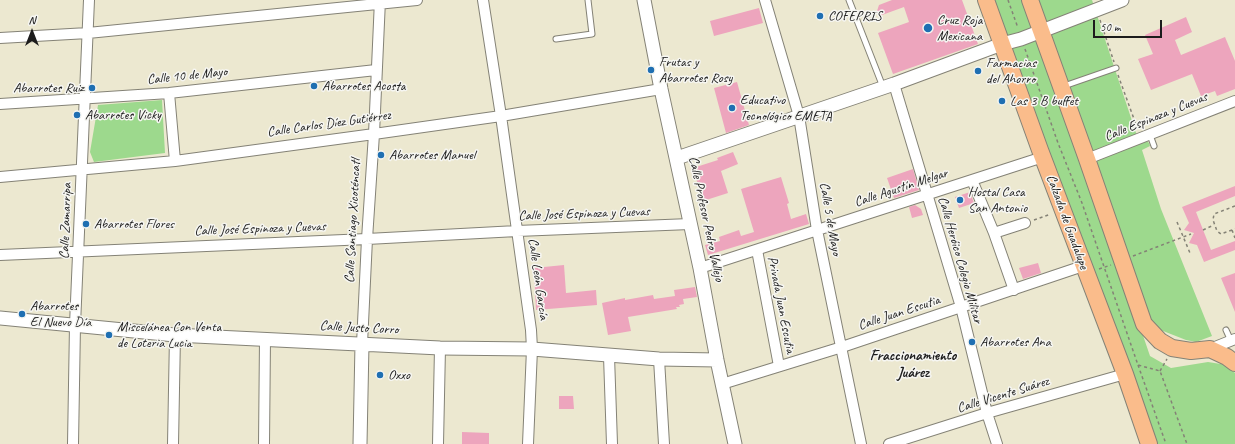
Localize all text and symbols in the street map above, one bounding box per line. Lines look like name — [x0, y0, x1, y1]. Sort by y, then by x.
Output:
place label: COFEPRIS — [828, 8, 882, 24]
marker: COFEPRIS — [815, 11, 825, 21]
north arrow — [12, 12, 52, 52]
place label: Cruz Roja Mexicana — [937, 12, 982, 44]
scale bar — [1095, 12, 1164, 38]
text: N — [29, 13, 35, 27]
text: 50 m — [1100, 19, 1120, 35]
marker: Cruz Roja Mexicana — [922, 22, 934, 34]
place label: Frutas y Abarrotes Rosy — [659, 54, 732, 86]
place label: Farmacias del Ahorro — [986, 55, 1036, 88]
street label: Calle 10 de Mayo — [146, 63, 228, 89]
marker: Frutas y Abarrotes Rosy — [646, 65, 656, 75]
marker: Farmacias del Ahorro — [973, 66, 983, 76]
place label: Abarrotes Acosta — [322, 78, 405, 94]
place label: Abarrotes Ruiz — [13, 80, 84, 96]
marker: Abarrotes Acosta — [309, 81, 319, 91]
marker: Abarrotes Ruiz — [87, 83, 97, 93]
street label: Calle Espinoza y Cuevas — [1102, 89, 1210, 145]
place label: Educativo Tecnológico EMETA — [740, 92, 832, 124]
place label: Las 3 B buffet — [1010, 93, 1078, 109]
marker: Las 3 B buffet — [997, 96, 1007, 106]
marker: Educativo Tecnológico EMETA — [727, 103, 737, 113]
place label: Abarrotes Vicky — [85, 107, 161, 123]
street label: Calle Carlos Díez Gutiérrez — [266, 107, 392, 141]
marker: Abarrotes Vicky — [72, 110, 82, 120]
place label: Abarrotes Manuel — [389, 147, 475, 163]
marker: Abarrotes Manuel — [376, 150, 386, 160]
street label: Calle Profesor Pedro Vallejo — [685, 155, 727, 283]
street label: Calle Santiago Xicoténcatl — [341, 158, 365, 284]
street label: Calle Agustín Melgar — [852, 165, 950, 211]
street label: Calzada de Guadalupe — [1042, 172, 1092, 272]
street label: Calle 5 de Mayo — [815, 181, 845, 257]
street label: Calle Zamarripa — [56, 183, 76, 259]
place label: Hostal Casa San Antonio — [968, 184, 1027, 216]
street label: Calle Heróico Colegio Militar — [934, 195, 986, 325]
marker: Hostal Casa San Antonio — [955, 195, 965, 205]
street label: Calle José Espinoza y Cuevas — [518, 203, 650, 225]
place label: Abarrotes Flores — [94, 216, 174, 232]
street label: Calle José Espinoza y Cuevas — [194, 218, 326, 240]
marker: Abarrotes Flores — [81, 219, 91, 229]
street label: Calle León García — [524, 237, 552, 321]
street label: Privada Juan Escutia — [763, 255, 799, 355]
street label: Calle Juan Escutia — [856, 292, 942, 334]
place label: Abarrotes El Nuevo Día — [30, 298, 91, 330]
marker: Abarrotes El Nuevo Día — [17, 309, 27, 319]
street label: Calle Justo Corro — [319, 318, 399, 338]
place label: Miscelánea Con Venta de Loteria Lucia — [117, 319, 221, 352]
marker: Miscelánea Con Venta de Loteria Lucia — [104, 330, 114, 340]
place label: Abarrotes Ana — [980, 334, 1051, 350]
marker: Abarrotes Ana — [967, 337, 977, 347]
district label: Fraccionamiento Juárez — [870, 347, 956, 382]
place label: Oxxo — [388, 367, 410, 383]
marker: Oxxo — [375, 370, 385, 380]
street label: Calle Vicente Suárez — [955, 373, 1051, 417]

